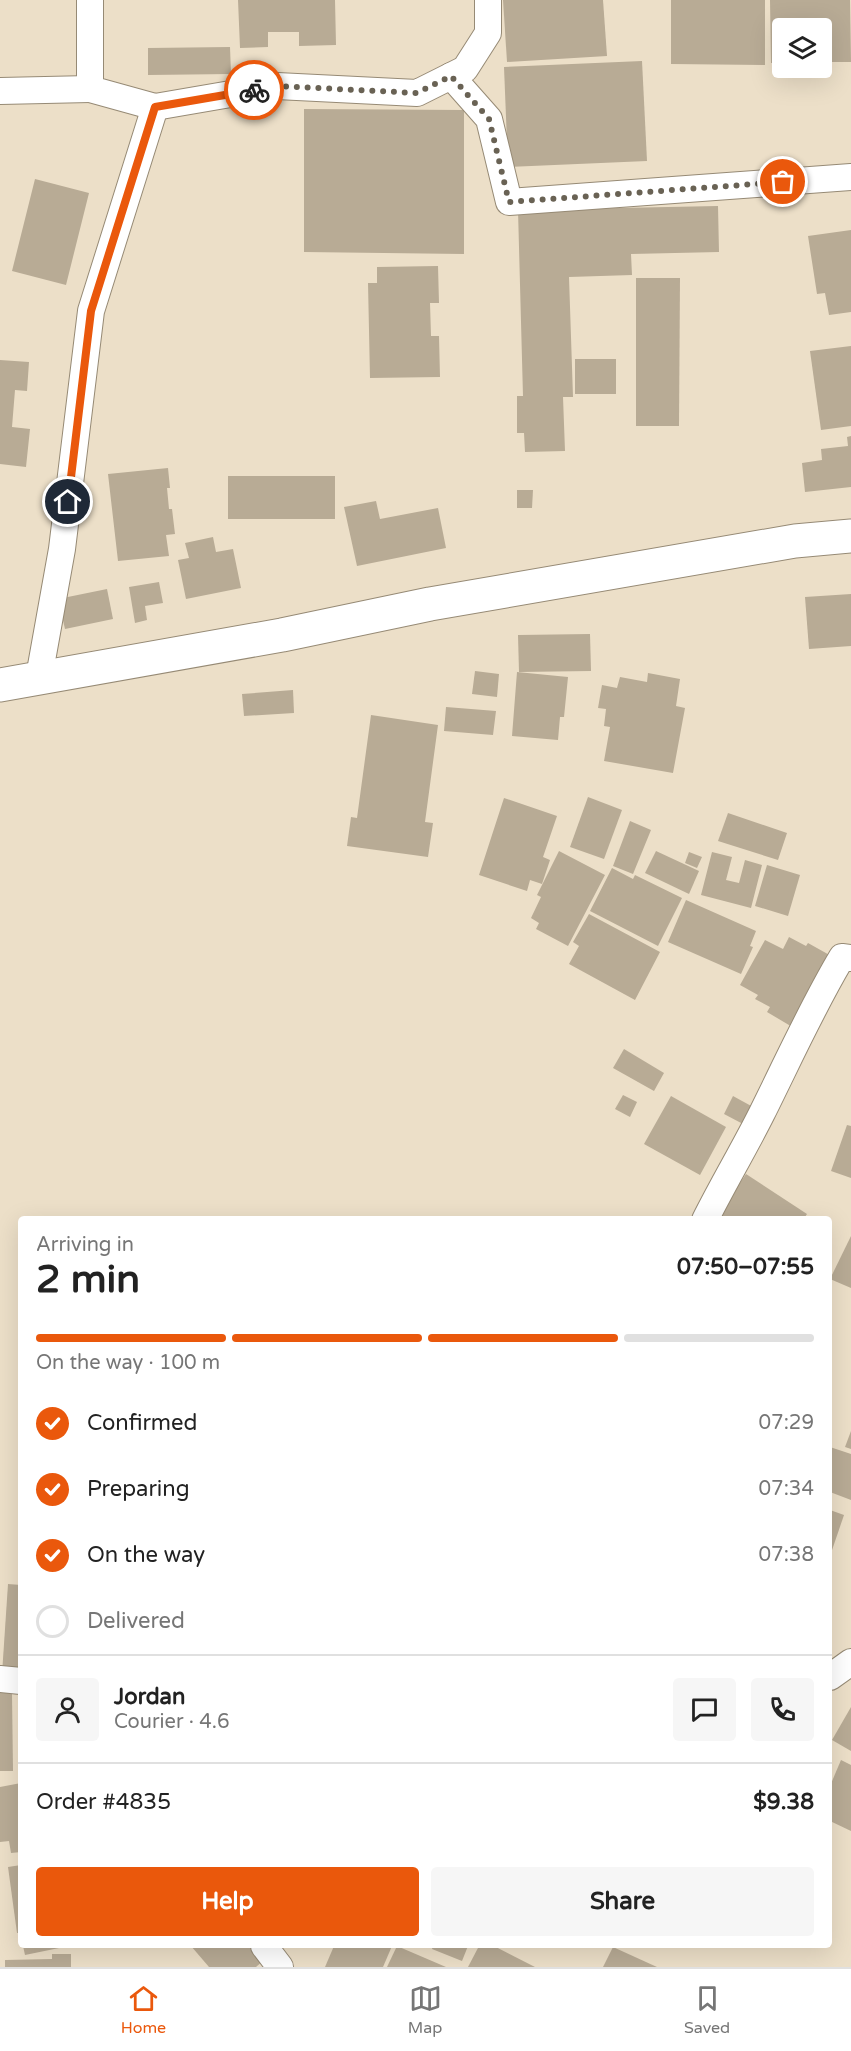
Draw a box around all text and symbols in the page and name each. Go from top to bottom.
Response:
map controls [772,18,832,78]
button: layers [772,18,832,78]
courier [224,60,284,120]
icon: bike [238,74,271,107]
pin [757,156,808,207]
icon: bag [766,165,799,198]
pin [42,476,93,527]
icon: home [51,485,84,518]
text: Arriving in [36,1233,134,1257]
text: 07:50–07:55 [677,1254,814,1280]
text: 2 min [36,1256,140,1303]
text: On the way · 100 m [36,1351,220,1375]
icon: check [36,1407,69,1440]
text: Confirmed [87,1410,197,1436]
text: 07:29 [759,1411,814,1435]
icon: check [36,1473,69,1506]
text: Preparing [87,1476,190,1502]
text: 07:34 [759,1477,814,1501]
icon: check [36,1539,69,1572]
text: On the way [87,1542,205,1568]
text: 07:38 [759,1543,814,1567]
text: Delivered [87,1608,185,1634]
button: person [36,1678,99,1741]
button: chat [673,1678,736,1741]
button: phone [751,1678,814,1741]
text: Jordan [114,1684,185,1710]
text: Courier · 4.6 [114,1710,229,1734]
text: Order #4835 [36,1789,171,1815]
text: $9.38 [753,1789,814,1815]
button: Help [36,1867,419,1936]
button: Share [431,1867,814,1936]
tab: Home [121,1982,166,2038]
tab: Map [408,1982,442,2038]
tab: Saved [684,1982,730,2038]

